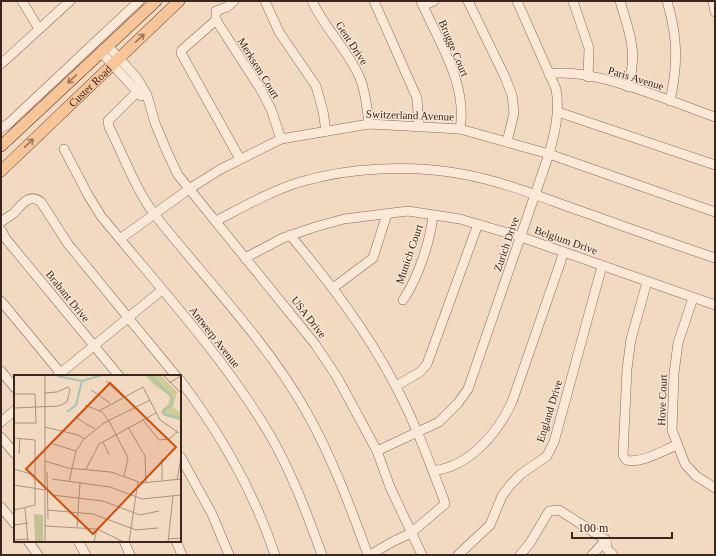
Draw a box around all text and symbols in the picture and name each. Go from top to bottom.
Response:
street label: Brugge Court [437,18,471,78]
street label: Gent Drive [334,19,370,67]
one-way arrow [135,33,145,42]
street label: Merksem Court [236,35,282,101]
street label: Custer Road [66,62,114,109]
street label: Paris Avenue [607,64,665,92]
one-way arrow [67,74,77,84]
street label: Switzerland Avenue [366,107,454,123]
one-way arrow [24,138,34,148]
street label: Zurich Drive [491,215,521,273]
street label: Munich Court [393,223,425,285]
street label: Belgium Drive [533,224,599,256]
street label: Brabant Drive [44,268,92,324]
street label: USA Drive [289,294,329,340]
street label: Antwerp Avenue [187,304,243,370]
street label: Hove Court [655,374,669,426]
inset map [14,375,181,542]
street label: England Drive [534,378,564,444]
scale bar [572,514,672,540]
text: 100 m [578,521,609,535]

